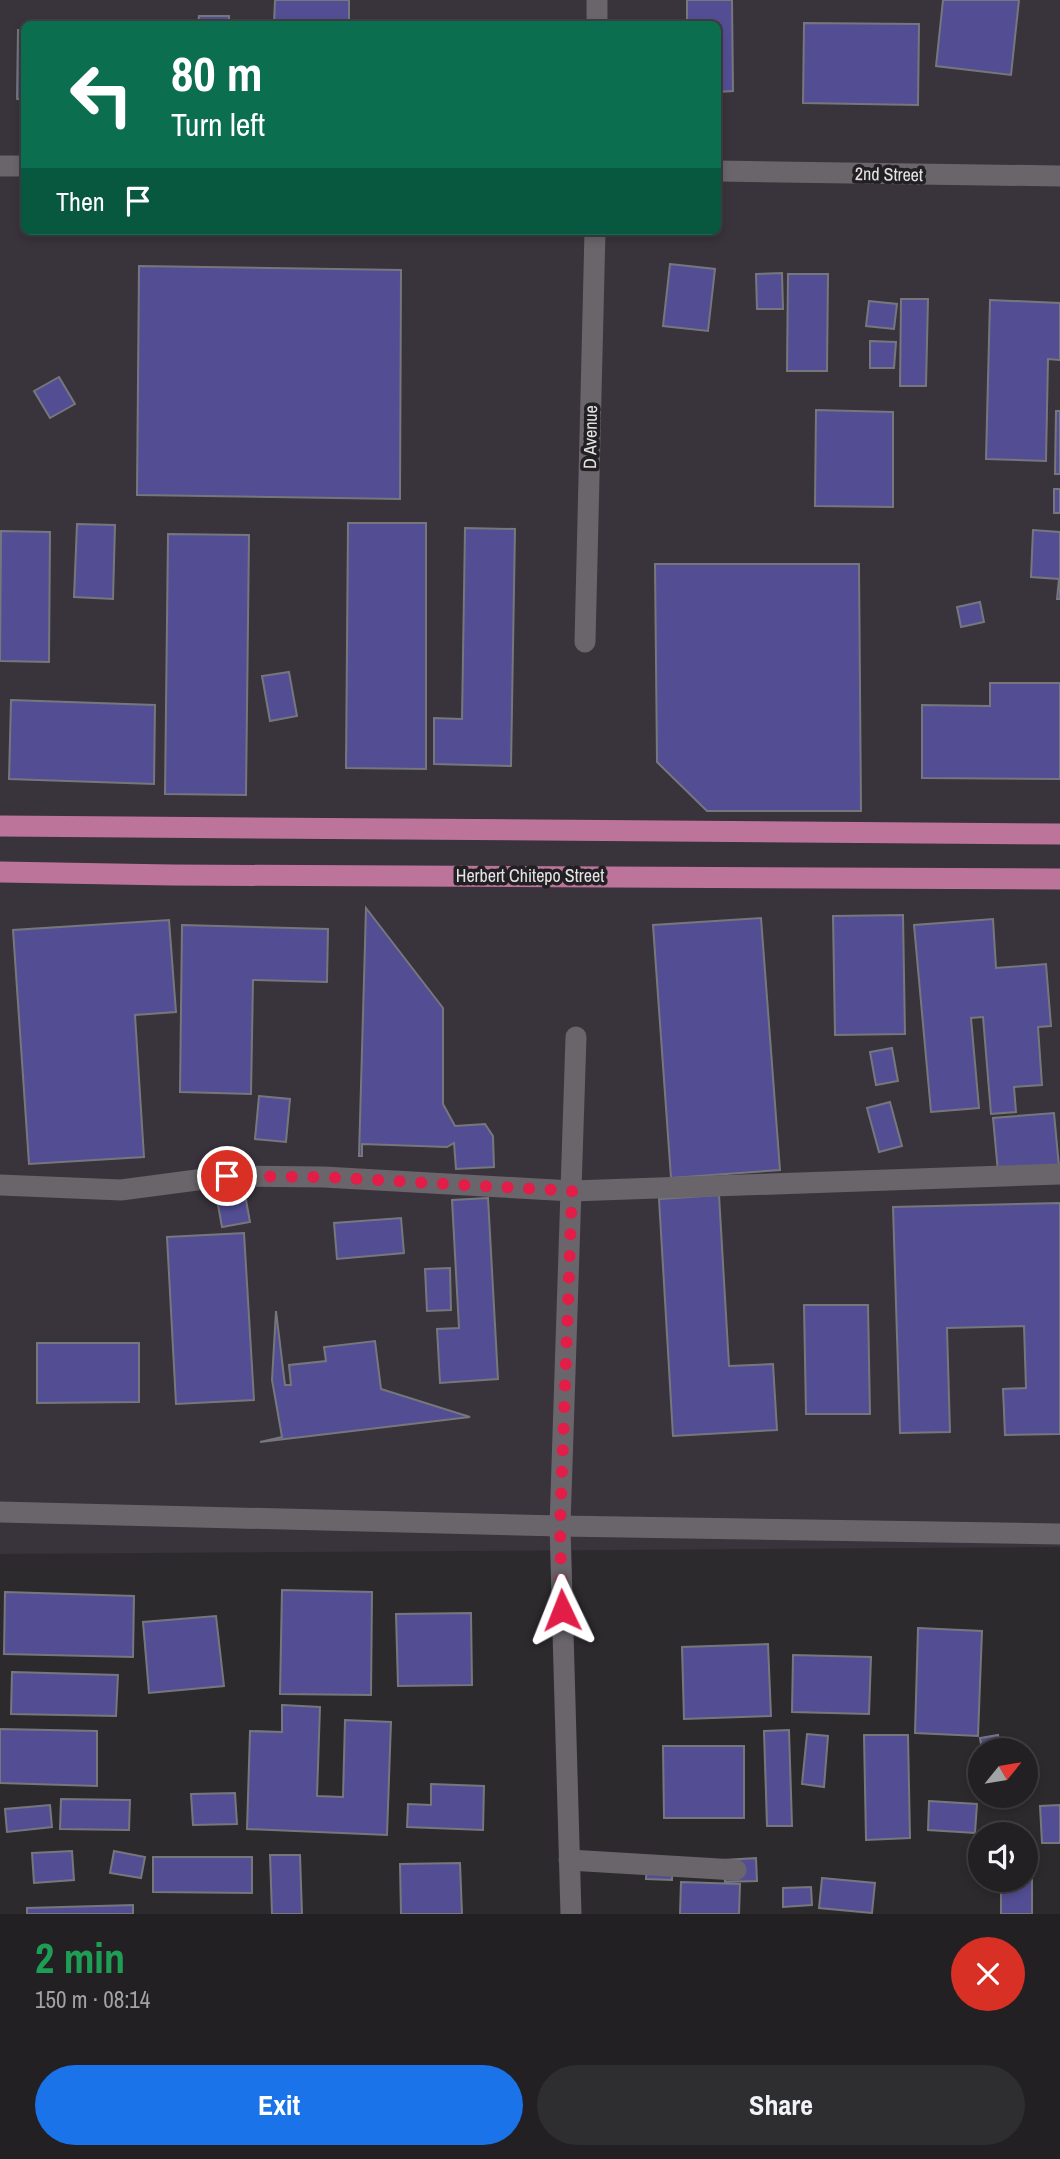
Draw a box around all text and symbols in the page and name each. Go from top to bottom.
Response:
text: 80 m [171,40,263,106]
icon: left [56,49,147,140]
text: Turn left [171,103,265,146]
street label: 2nd Street [855,161,923,187]
icon: arrive [119,182,157,220]
text: Then [56,184,105,219]
street label: D Avenue [577,405,603,469]
street label: Herbert Chitepo Street [456,863,604,888]
pin [197,1146,257,1206]
icon: arrive [208,1157,246,1195]
position arrow [525,1573,599,1647]
north arrow [968,1738,1038,1808]
map controls [968,1738,1038,1892]
button: sound [968,1822,1038,1892]
text: 2 min [35,1930,125,1986]
button: close [951,1937,1025,2011]
text: 150 m · 08:14 [35,1984,150,2015]
button: Exit [35,2065,523,2145]
button: Share [537,2065,1025,2145]

